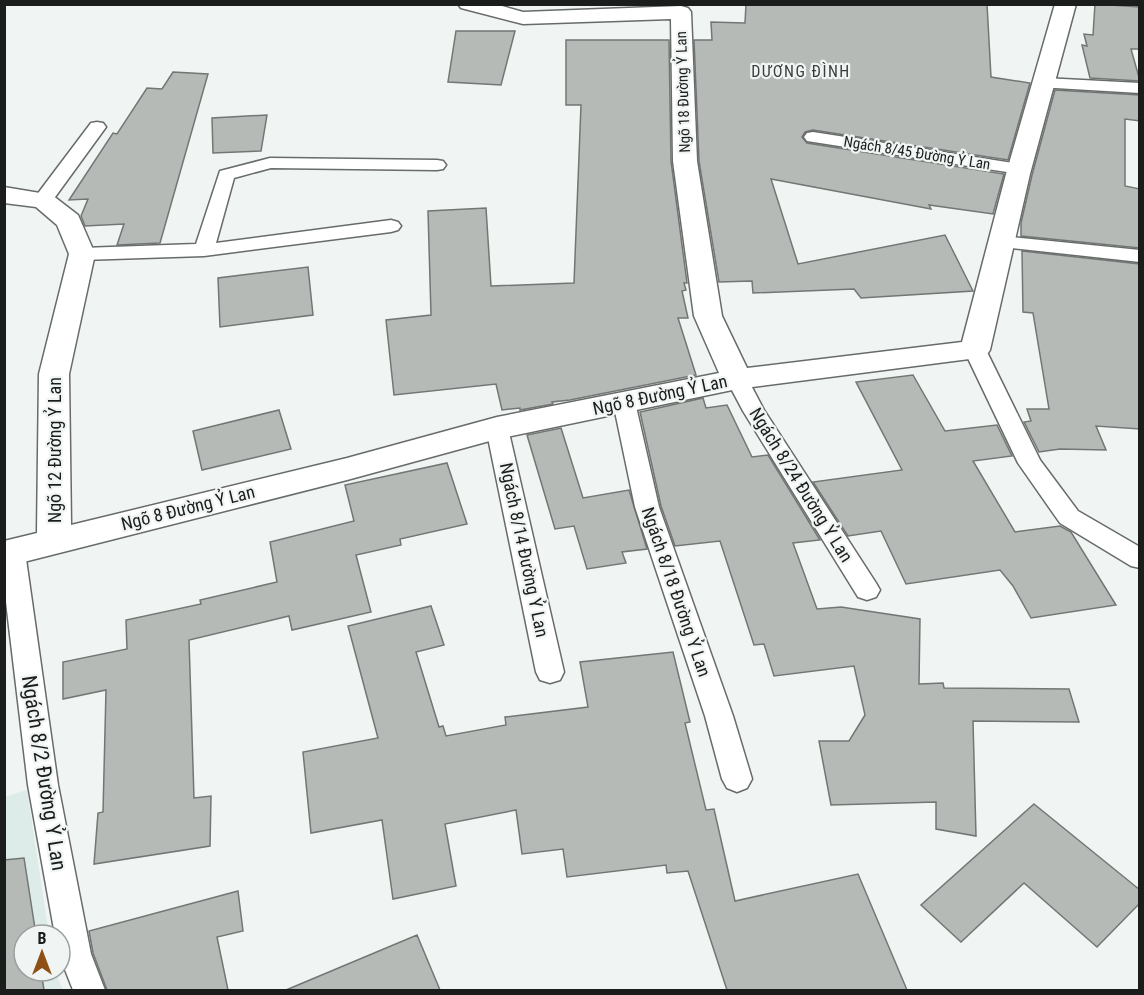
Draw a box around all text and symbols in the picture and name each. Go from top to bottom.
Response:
street label: Ngõ 18 Đường Ỷ Lan [672,31,694,153]
district label: DƯƠNG ĐÌNH [751,62,851,81]
street label: Ngách 8/45 Đường Ỷ Lan [842,133,992,173]
street label: Ngõ 8 Đường Ỷ Lan [591,369,729,419]
street label: Ngõ 12 Đường Ỷ Lan [43,377,65,523]
street label: Ngách 8/24 Đường Ỷ Lan [745,403,858,566]
street label: Ngách 8/14 Đường Ỷ Lan [496,460,554,639]
street label: Ngõ 8 Đường Ỷ Lan [119,480,257,534]
street label: Ngách 8/18 Đường Ỷ Lan [638,504,716,679]
street label: Ngách 8/2 Đường Ỷ Lan [17,674,72,872]
north arrow [12,923,72,983]
text: B [38,929,47,948]

